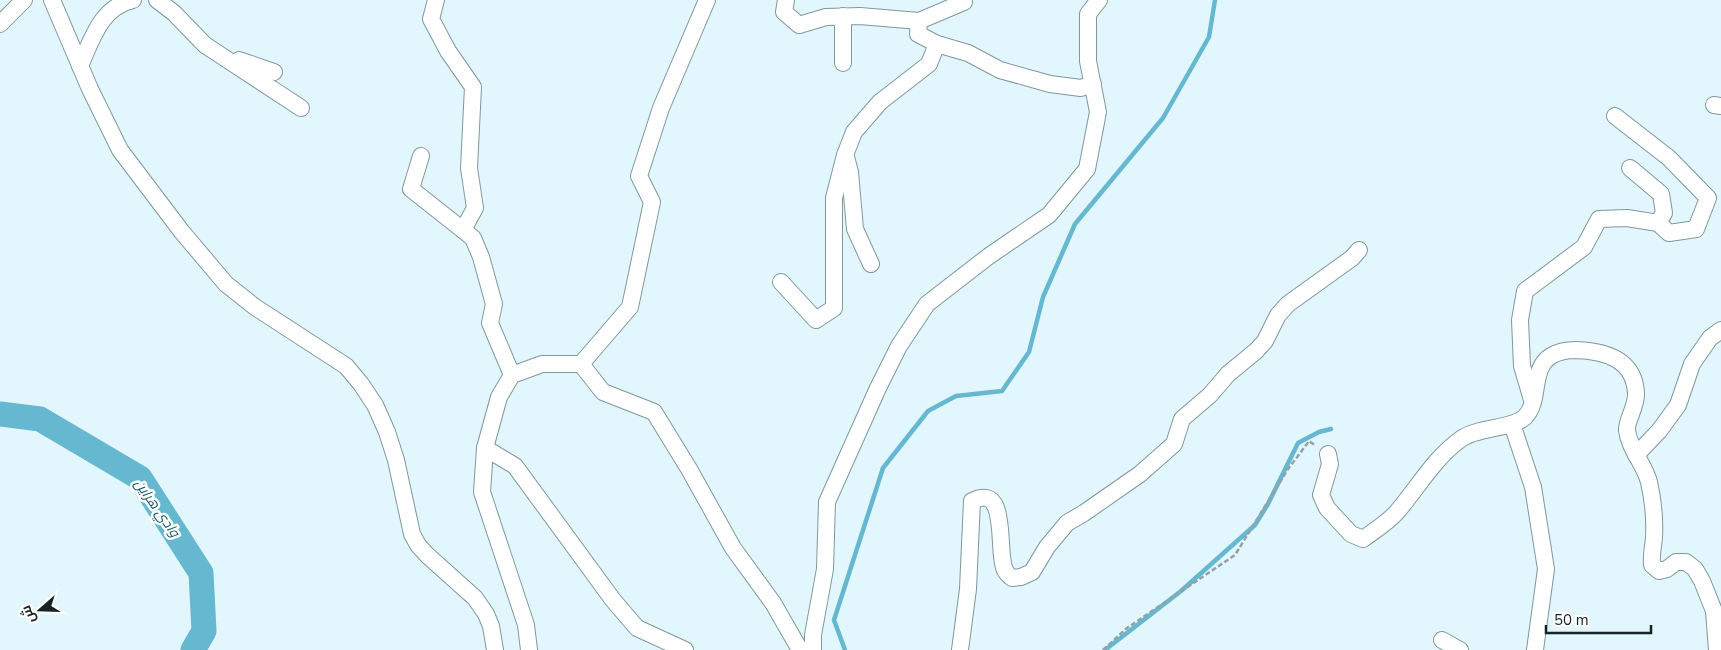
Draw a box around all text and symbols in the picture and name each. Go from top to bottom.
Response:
water label: وادي هراين [128,475,185,543]
north arrow [15,585,65,635]
scale bar [1546,602,1651,634]
text: ش [16,603,40,626]
text: 50 m [1554,610,1589,630]

